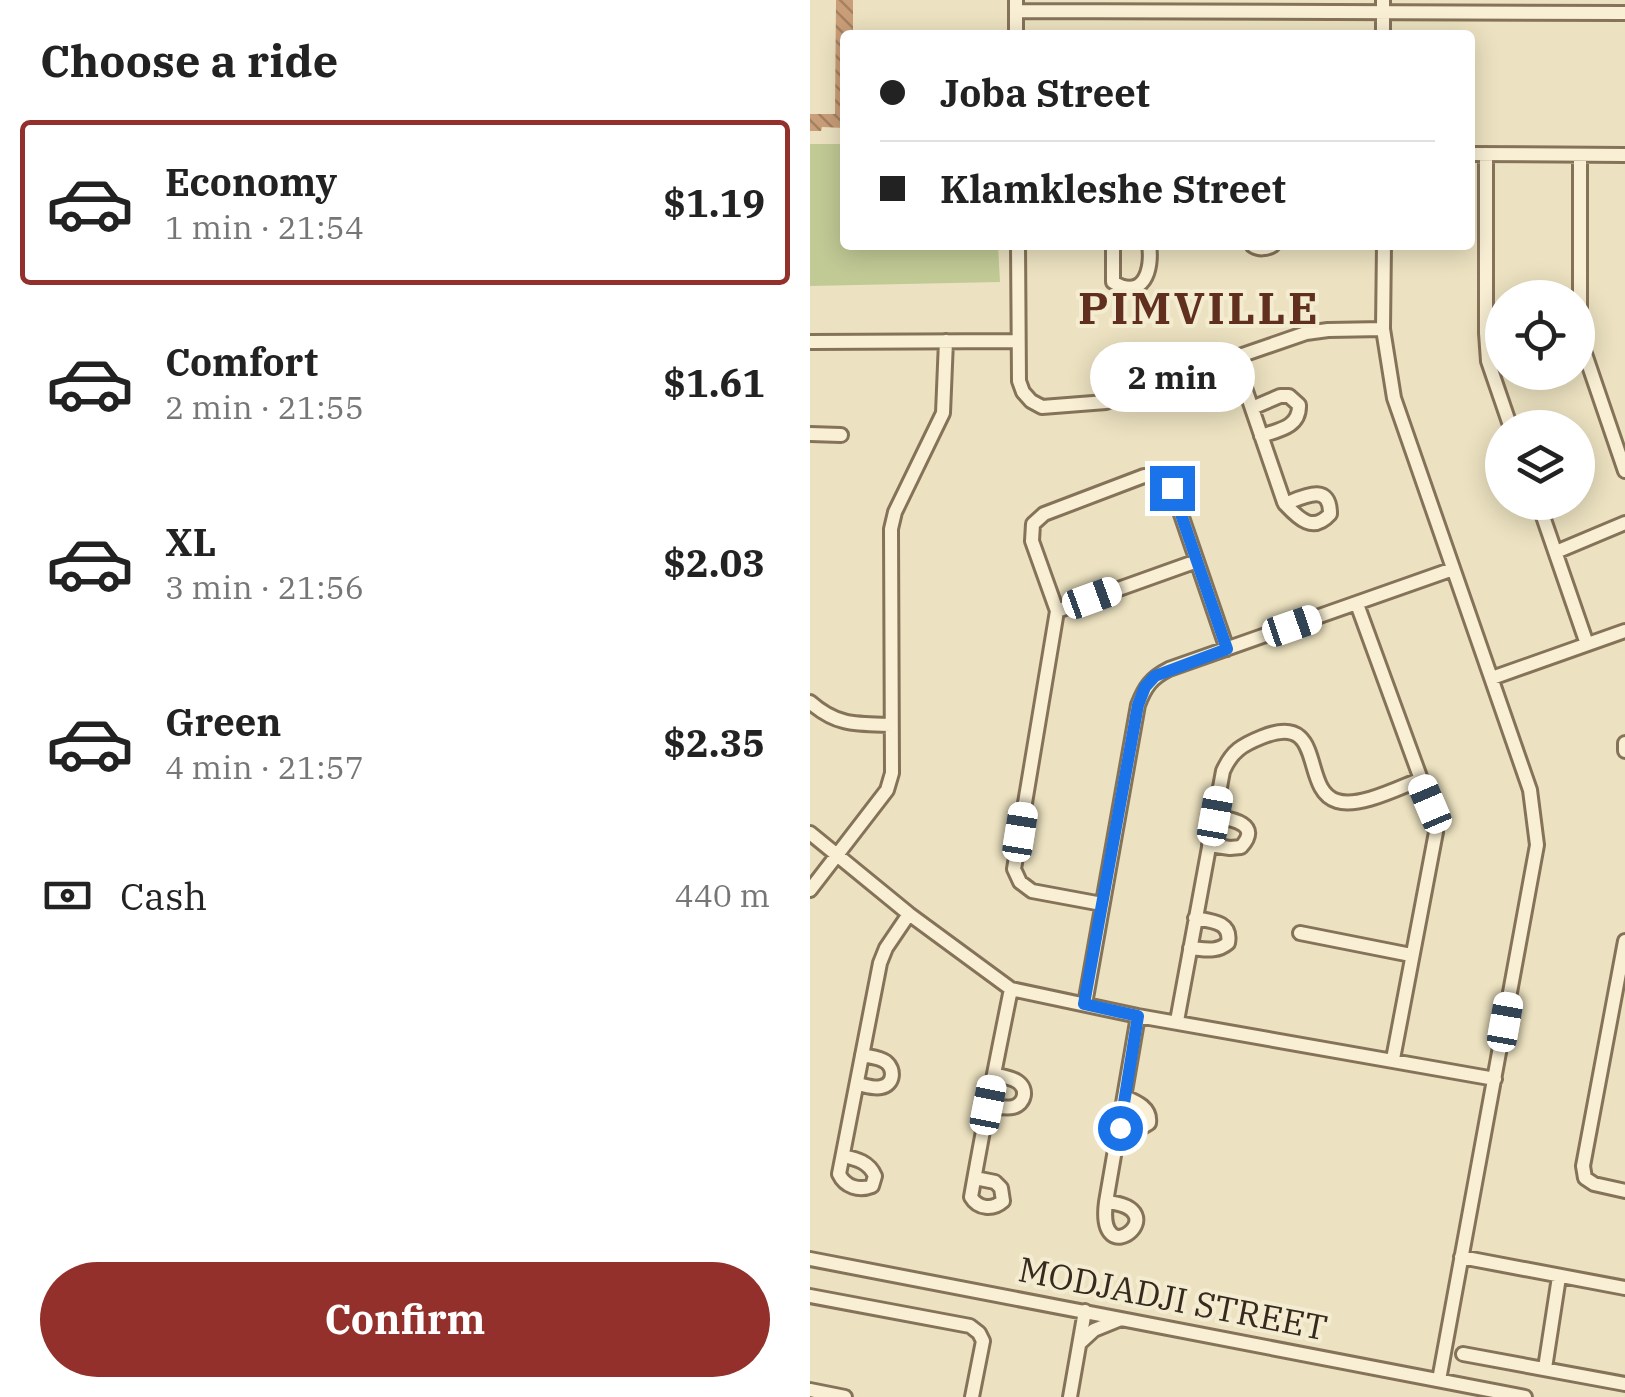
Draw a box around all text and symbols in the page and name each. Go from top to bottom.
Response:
text: Choose a ride [40,31,338,89]
text: Joba Street [940,68,1150,117]
text: Economy [165,157,337,206]
icon: car [45,158,135,248]
text: Klamkleshe Street [940,164,1286,213]
text: $1.19 [663,178,765,227]
text: 1 min · 21:54 [165,206,364,248]
district label: PIMVILLE [1078,278,1320,336]
map controls [1485,280,1595,520]
button: locate [1485,280,1595,390]
text: Comfort [165,337,318,386]
icon: car [45,338,135,428]
callout: 2 min [1090,343,1254,413]
text: 2 min [1128,356,1217,398]
text: $1.61 [663,358,765,407]
text: 2 min · 21:55 [165,386,364,428]
button: layers [1485,410,1595,520]
route end [1150,466,1195,511]
text: XL [165,517,216,566]
icon: car [45,518,135,608]
text: $2.03 [663,538,765,587]
text: 3 min · 21:56 [165,566,364,608]
car [1059,574,1125,622]
car [1259,602,1325,650]
text: Green [165,697,281,746]
icon: car [45,698,135,788]
text: $2.35 [663,718,765,767]
text: 4 min · 21:57 [165,746,364,788]
car [1404,771,1456,837]
car [1195,784,1235,848]
car [1000,800,1040,864]
icon: cash [40,868,95,923]
text: Cash [120,871,207,920]
text: 440 m [674,874,770,916]
car [1485,990,1525,1054]
car [968,1073,1008,1137]
route start [1098,1106,1143,1151]
street label: MODJADJI STREET [1015,1246,1331,1350]
button: Confirm [40,1262,770,1377]

